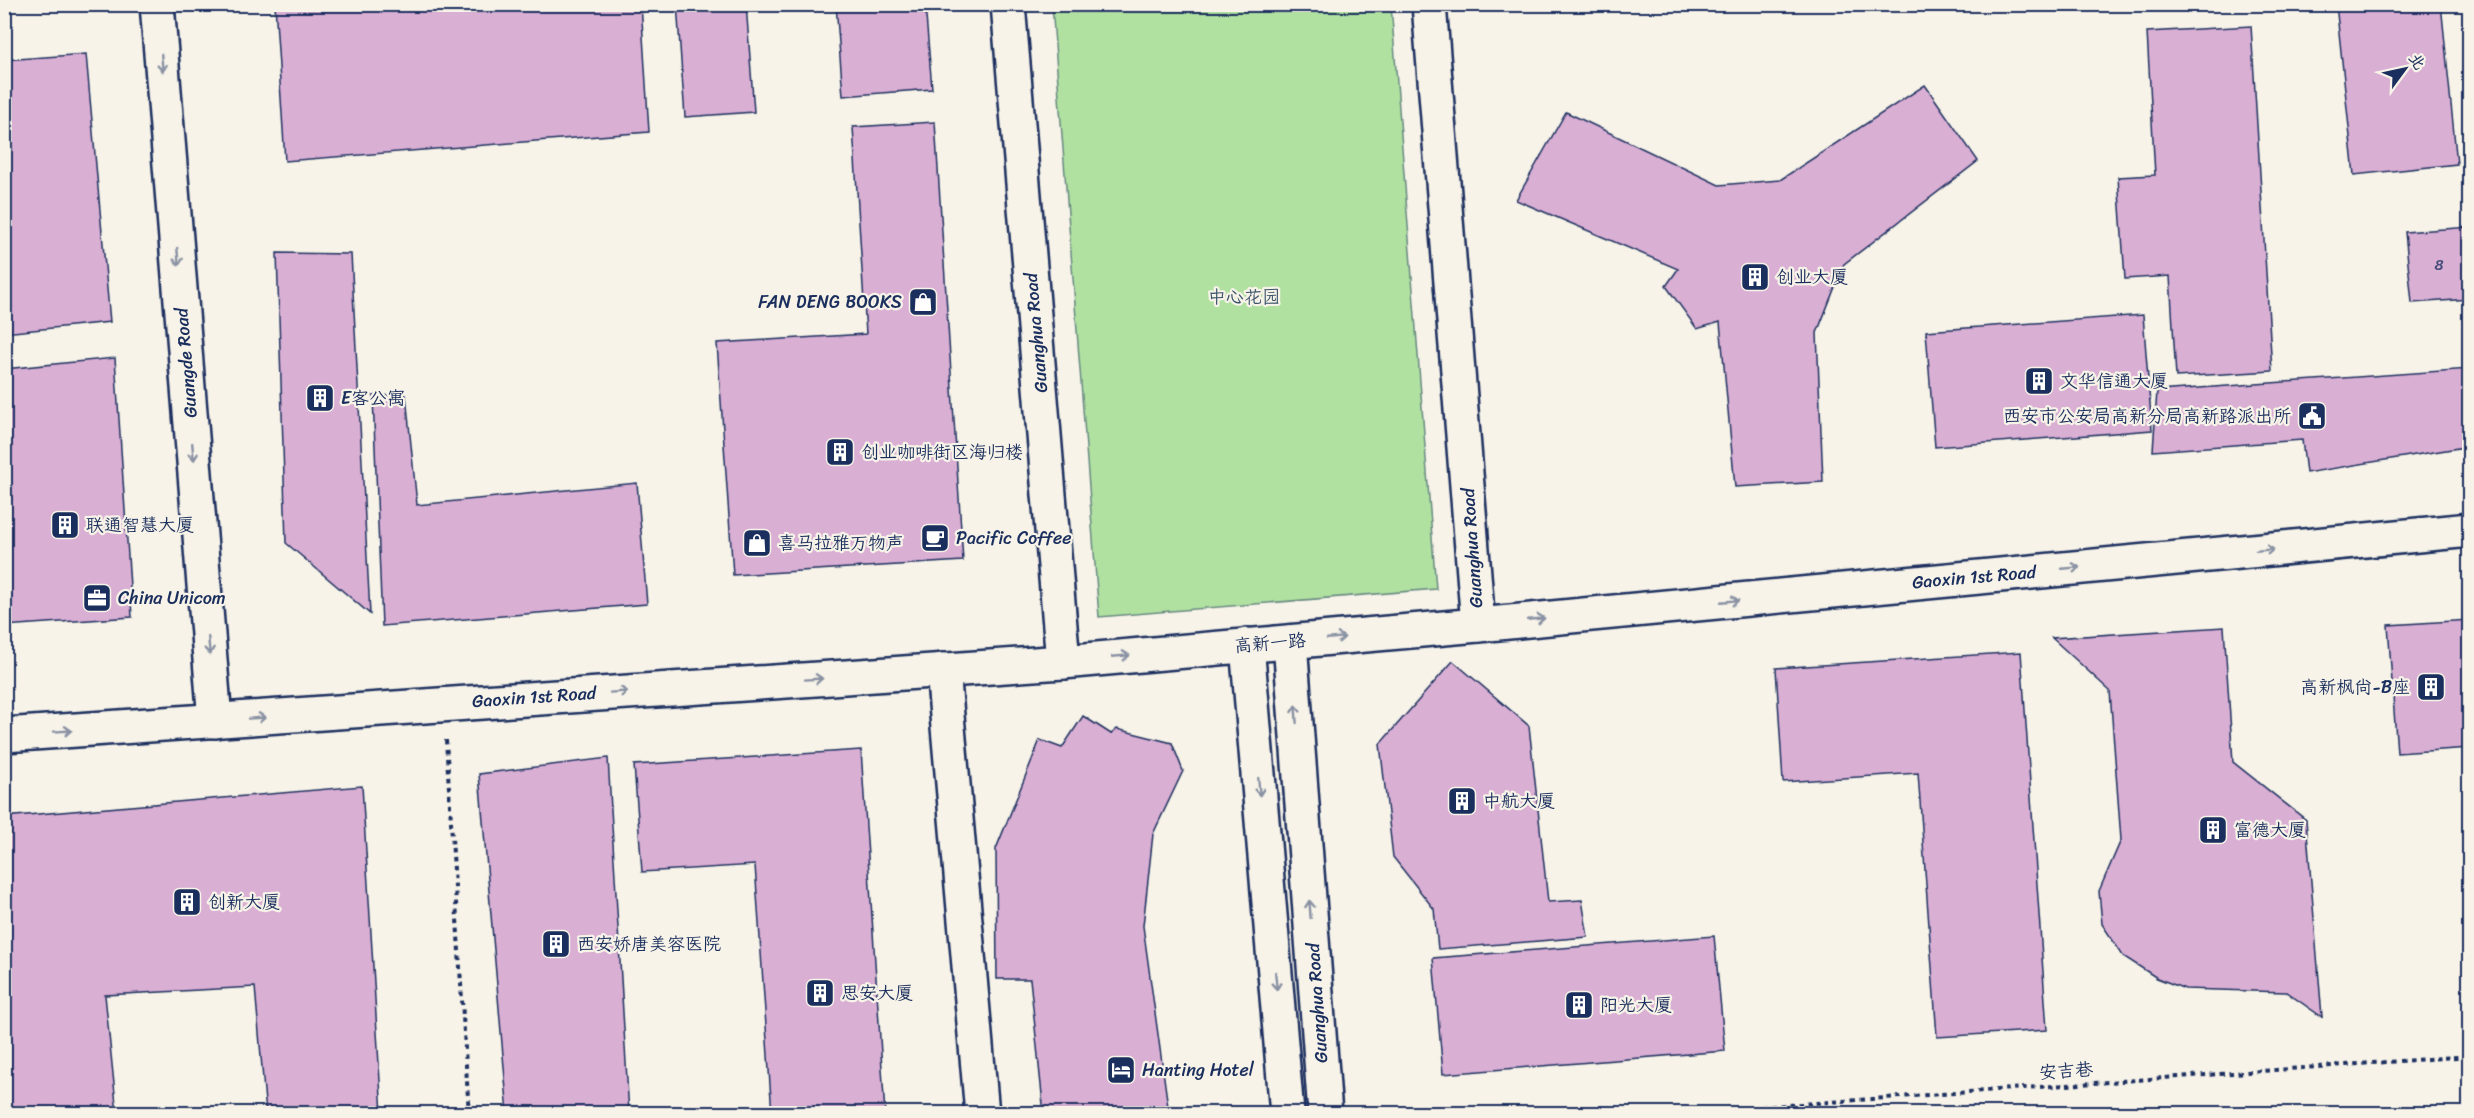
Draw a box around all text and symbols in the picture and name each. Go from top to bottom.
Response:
north arrow [2375,39,2435,99]
text: 北 [2401,46,2434,76]
one-way arrow [157,52,168,72]
one-way arrow [173,247,184,267]
house number: 8 [2434,252,2444,278]
building icon: 创业大厦 [1739,261,1771,293]
place label: 创业大厦 [1776,261,1848,293]
street label: Guanghua Road [1015,270,1057,394]
park label: 中心花园 [1208,281,1280,313]
place label: FAN DENG BOOKS [758,286,902,318]
shop icon: FAN DENG BOOKS [907,286,939,318]
street label: Guangde Road [165,305,207,419]
building icon: 文华信通大厦 [2023,365,2055,397]
place label: 文华信通大厦 [2060,365,2168,397]
building icon: E客公寓 [304,382,336,414]
place label: E客公寓 [341,382,405,414]
place label: 西安市公安局高新分局高新路派出所 [2003,400,2291,432]
public building icon: 西安市公安局高新分局高新路派出所 [2296,400,2328,432]
building icon: 创业咖啡街区海归楼 [824,436,856,468]
place label: 创业咖啡街区海归楼 [861,436,1023,468]
one-way arrow [188,441,199,461]
street label: Guanghua Road [1452,485,1492,609]
building icon: 联通智慧大厦 [49,509,81,541]
place label: 联通智慧大厦 [86,509,194,541]
cafe icon: Pacific Coffee [919,522,951,554]
place label: Pacific Coffee [956,522,1072,554]
shop icon: 喜马拉雅万物声 [741,527,773,559]
place label: 喜马拉雅万物声 [778,527,904,559]
one-way arrow [2254,544,2274,555]
street label: Gaoxin 1st Road [1911,556,2039,598]
one-way arrow [2060,562,2080,573]
office icon: China Unicom [81,582,113,614]
place label: China Unicom [118,582,226,614]
one-way arrow [1720,595,1740,606]
one-way arrow [1526,613,1545,624]
street label: 高新一路 [1233,624,1307,662]
one-way arrow [1326,632,1346,643]
one-way arrow [204,635,215,655]
one-way arrow [1111,650,1131,661]
place label: 高新枫尚-B座 [2300,671,2410,703]
building icon: 高新枫尚-B座 [2415,671,2447,703]
one-way arrow [804,673,824,684]
street label: Gaoxin 1st Road [471,677,599,717]
one-way arrow [609,686,629,697]
one-way arrow [1290,705,1301,725]
one-way arrow [247,712,267,723]
one-way arrow [52,725,72,736]
one-way arrow [1254,776,1265,796]
building icon: 中航大厦 [1446,785,1478,817]
place label: 中航大厦 [1483,785,1555,817]
building icon: 富德大厦 [2197,814,2229,846]
place label: 富德大厦 [2234,814,2306,846]
building icon: 创新大厦 [171,886,203,918]
place label: 创新大厦 [208,886,280,918]
one-way arrow [1304,899,1315,919]
building icon: 西安娇唐美容医院 [540,928,572,960]
place label: 西安娇唐美容医院 [577,928,721,960]
street label: Guanghua Road [1297,940,1337,1064]
one-way arrow [1271,971,1282,991]
building icon: 思安大厦 [804,977,836,1009]
place label: 思安大厦 [841,977,913,1009]
building icon: 阳光大厦 [1563,989,1595,1021]
place label: 阳光大厦 [1600,989,1672,1021]
street label: 安吉巷 [2038,1053,2094,1089]
hotel icon: Hanting Hotel [1105,1054,1137,1086]
place label: Hanting Hotel [1142,1054,1255,1086]

